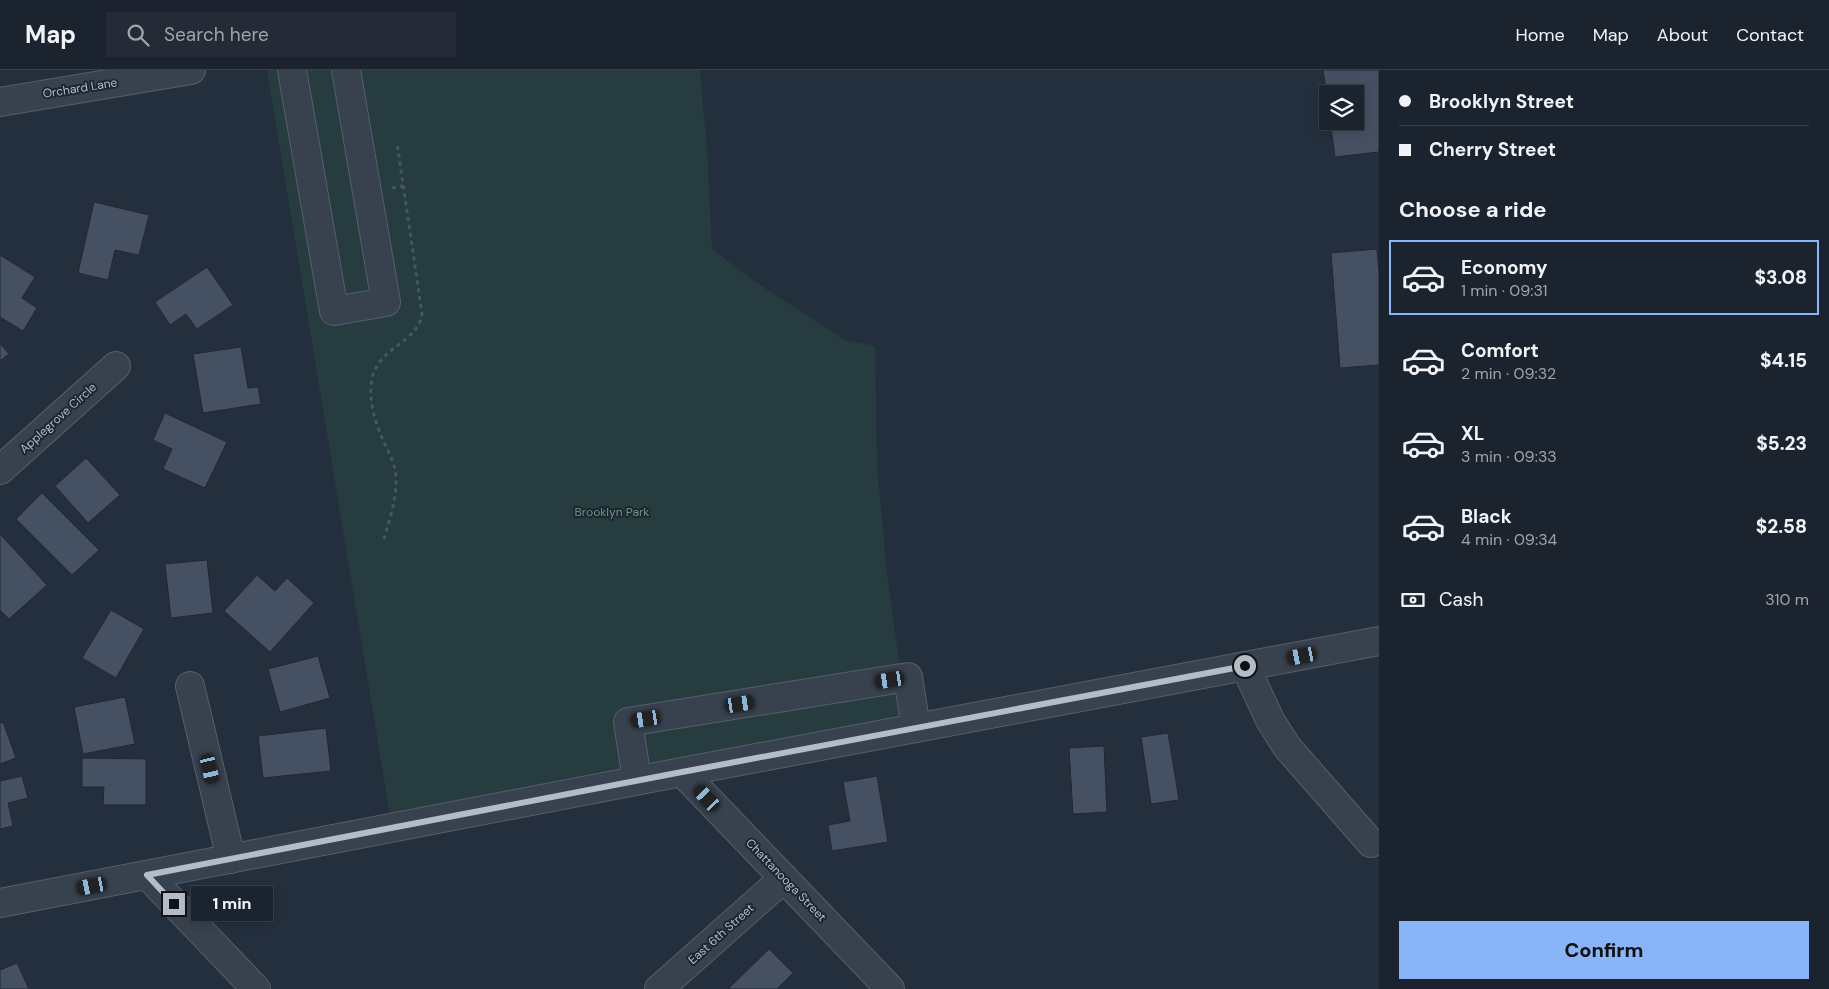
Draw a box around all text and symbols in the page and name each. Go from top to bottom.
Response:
search box [106,12,456,57]
text: Map [25,19,76,50]
icon: search [124,21,152,49]
text: Search here [164,22,269,47]
text: Home [1515,23,1565,47]
text: Map [1593,23,1629,47]
text: About [1657,23,1708,47]
text: Contact [1736,23,1804,47]
street label: Orchard Lane [42,74,119,102]
map controls [1319,85,1364,130]
button: layers [1319,85,1364,130]
text: Brooklyn Street [1429,89,1574,114]
text: Cherry Street [1429,137,1556,162]
text: Choose a ride [1399,195,1547,224]
icon: car [1401,255,1446,300]
text: Economy [1461,255,1548,280]
text: $3.08 [1754,265,1807,290]
text: 1 min · 09:31 [1461,280,1548,301]
icon: car [1401,338,1446,383]
text: Comfort [1461,338,1539,363]
text: $4.15 [1760,348,1807,373]
text: 2 min · 09:32 [1461,363,1556,384]
street label: Applegrove Circle [16,379,100,457]
icon: car [1401,421,1446,466]
text: XL [1461,421,1484,446]
text: $5.23 [1756,431,1807,456]
text: 3 min · 09:33 [1461,446,1557,467]
park label: Brooklyn Park [575,504,649,520]
icon: car [1401,504,1446,549]
text: Black [1461,504,1512,529]
text: $2.58 [1756,514,1807,539]
text: 4 min · 09:34 [1461,529,1557,550]
icon: cash [1399,586,1427,614]
text: Cash [1439,587,1483,612]
text: 310 m [1765,589,1809,610]
car [1285,646,1318,666]
route start [1234,655,1256,677]
car [874,670,905,690]
car [724,694,755,714]
car [630,709,661,729]
car [199,753,220,785]
car [691,782,722,814]
street label: Chattanooga Street [742,835,830,925]
car [75,876,108,896]
callout: 1 min [192,886,274,922]
route end [163,893,185,915]
text: 1 min [212,893,252,914]
street label: East 6th Street [685,900,758,968]
button: Confirm [1399,921,1809,979]

